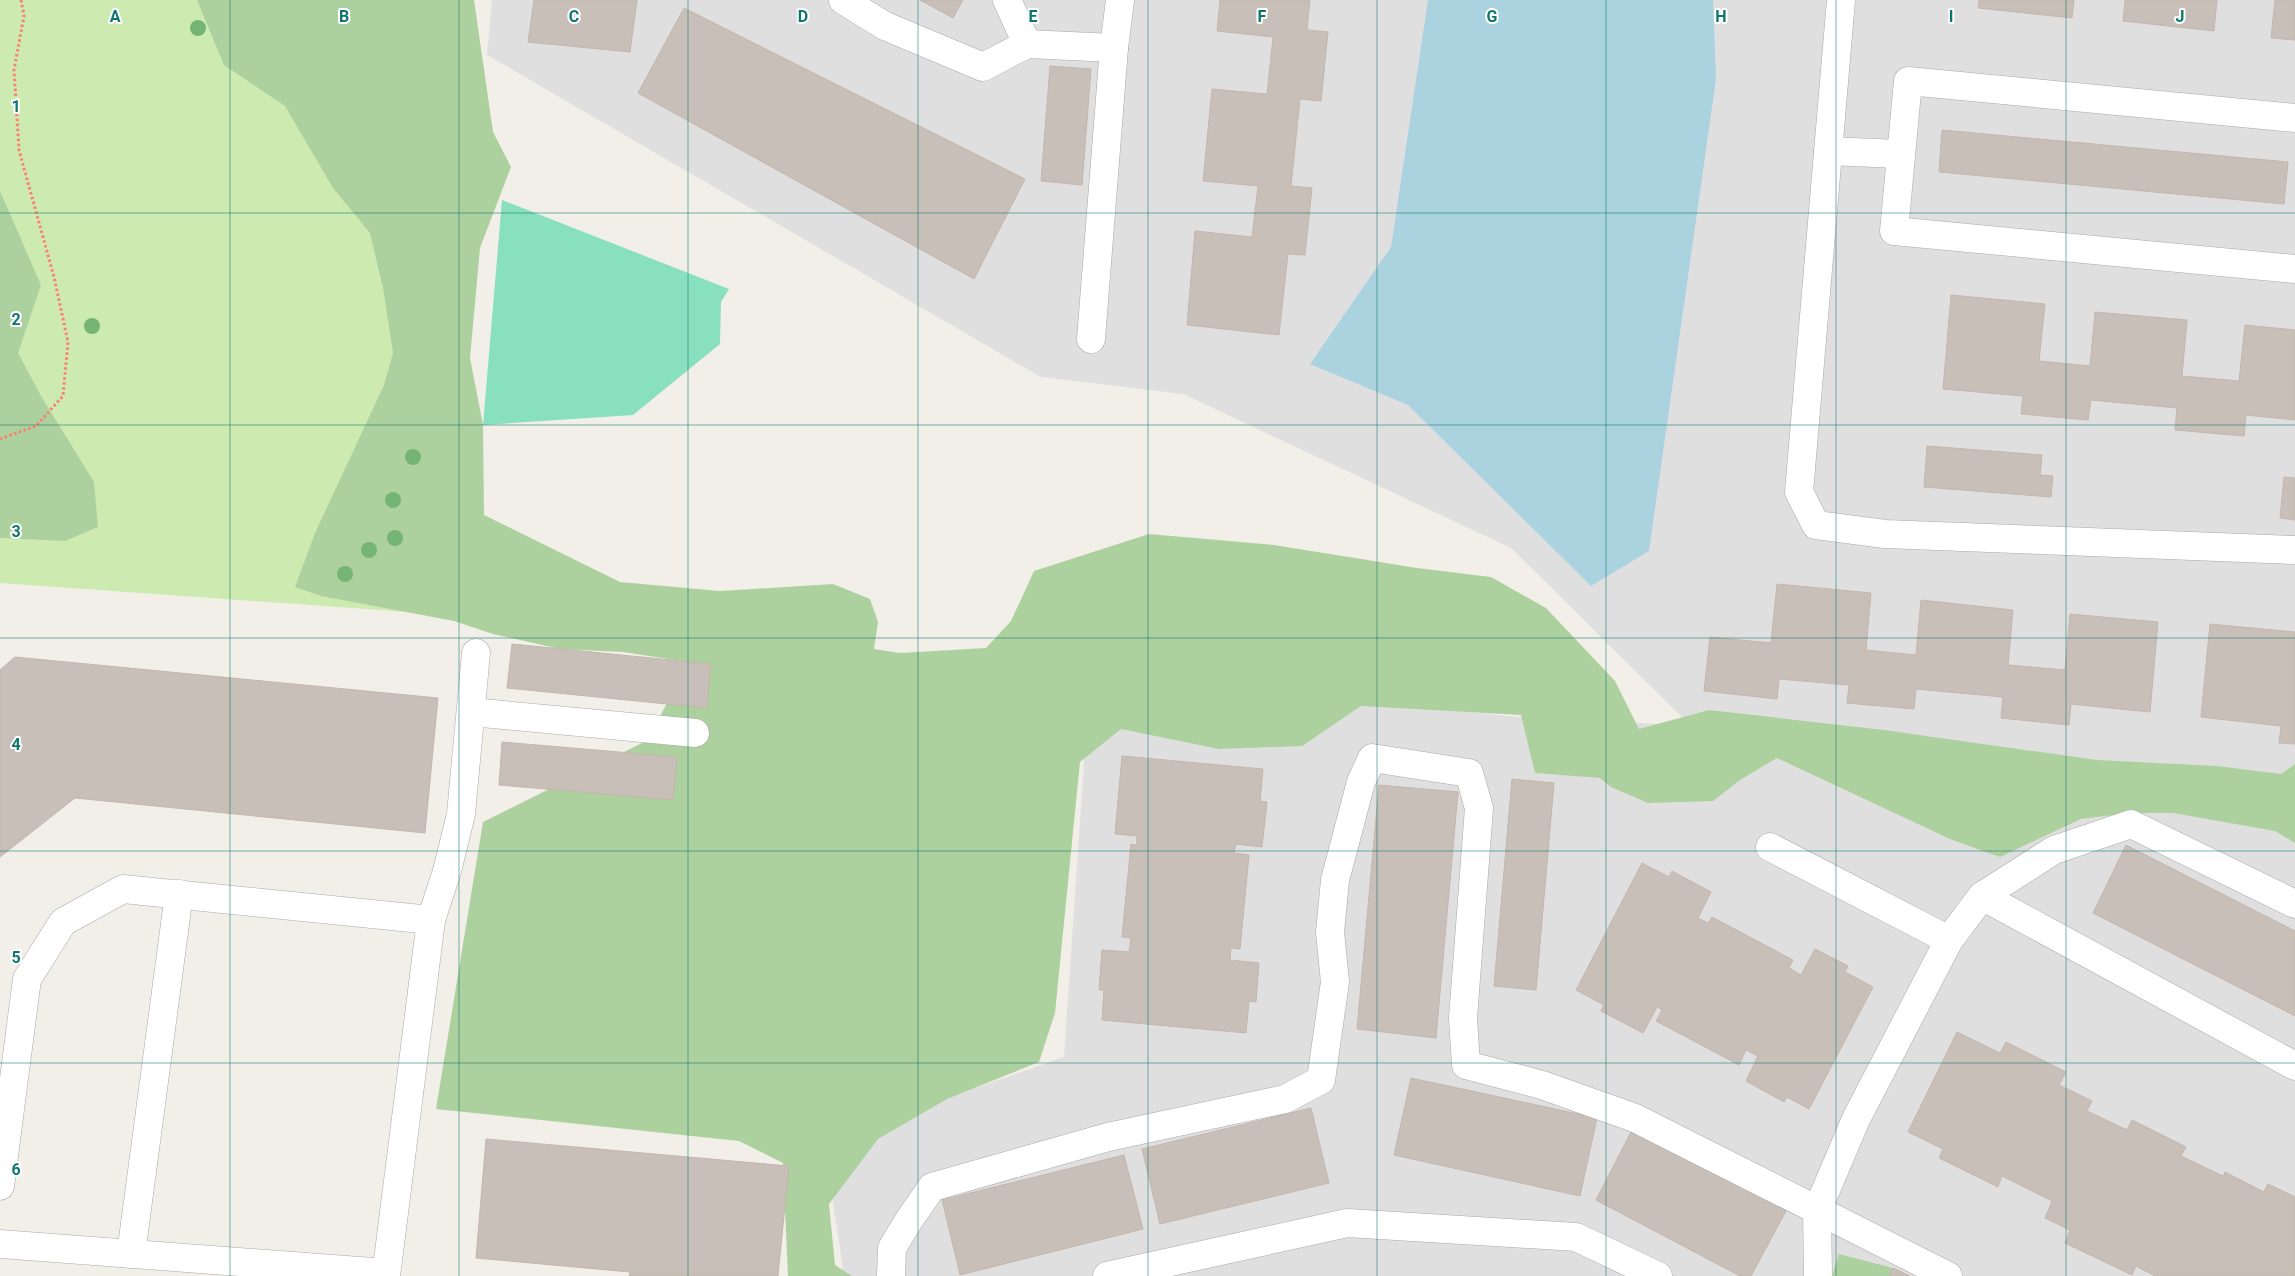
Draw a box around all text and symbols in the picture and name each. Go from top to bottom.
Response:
text: A [110,7,121,26]
text: B [339,7,349,26]
text: C [569,7,579,26]
text: D [798,7,808,26]
text: E [1029,7,1038,26]
text: F [1258,7,1267,26]
text: G [1487,7,1498,26]
text: H [1715,7,1727,26]
text: I [1949,7,1953,26]
text: J [2176,7,2184,26]
text: 1 [11,97,21,116]
text: 2 [11,310,21,329]
text: 3 [11,522,21,541]
text: 4 [11,735,21,754]
text: 5 [11,948,21,967]
text: 6 [11,1160,21,1179]

